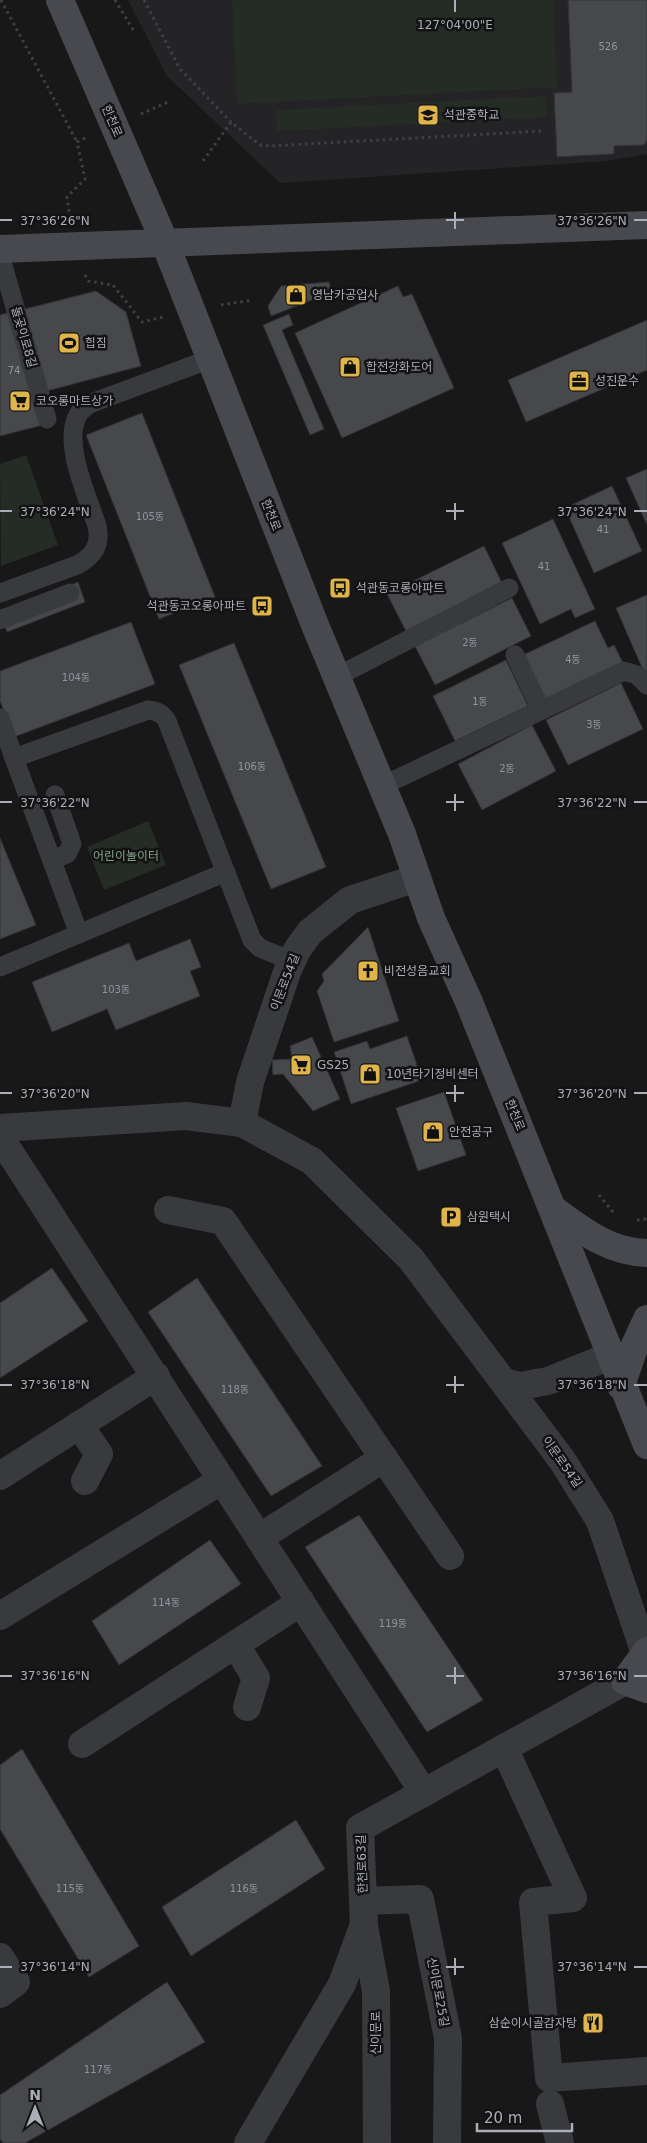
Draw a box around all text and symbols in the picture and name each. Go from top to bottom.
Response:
text: 127°04'00"E [417,18,493,32]
house number: 526 [598,41,618,52]
street label: 한천로 [99,103,125,139]
school or university icon: 석관중학교 [416,103,440,127]
place label: 석관중학교 [444,108,499,122]
text: 37°36'26"N [20,214,90,228]
text: 37°36'26"N [557,214,627,228]
shop icon: 영남카공업사 [284,283,308,307]
place label: 영남카공업사 [312,288,378,302]
street label: 돌곶이로8길 [9,305,39,369]
sports icon: 힙짐 [57,331,81,355]
place label: 힙짐 [85,336,107,350]
shop icon: 합전강화도어 [338,355,362,379]
place label: 합전강화도어 [366,360,432,374]
house number: 74 [8,365,20,376]
office icon: 성진운수 [567,369,591,393]
place label: 성진운수 [595,374,639,388]
supermarket icon: 코오롱마트상가 [8,389,32,413]
place label: 코오롱마트상가 [36,394,113,408]
street label: 한천로 [259,497,283,533]
text: 37°36'24"N [20,505,90,519]
text: 37°36'24"N [557,505,627,519]
house number: 105동 [136,511,164,522]
house number: 41 [597,524,609,535]
house number: 41 [538,561,550,572]
bus stop icon: 석관동코롱아파트 [328,576,352,600]
place label: 석관동코롱아파트 [356,581,444,595]
bus stop icon: 석관동코오롱아파트 [250,594,274,618]
place label: 석관동코오롱아파트 [147,599,246,613]
house number: 2동 [462,637,478,648]
house number: 4동 [565,654,581,665]
house number: 104동 [62,672,90,683]
house number: 1동 [472,696,488,707]
house number: 3동 [586,719,602,730]
house number: 106동 [238,761,266,772]
house number: 2동 [499,763,515,774]
text: 37°36'22"N [20,796,90,810]
text: 37°36'22"N [557,796,627,810]
park label: 어린이놀이터 [93,849,159,863]
street label: 이문로54길 [268,952,302,1012]
church icon: 비전성음교회 [356,959,380,983]
place label: 비전성음교회 [384,964,450,978]
house number: 103동 [102,984,130,995]
supermarket icon: GS25 [289,1053,313,1077]
place label: GS25 [317,1058,349,1072]
shop icon: 10년타기정비센터 [358,1062,382,1086]
place label: 10년타기정비센터 [386,1067,479,1081]
text: 37°36'20"N [20,1087,90,1101]
text: 37°36'20"N [557,1087,627,1101]
street label: 한천로 [502,1097,528,1133]
shop icon: 안전공구 [421,1120,445,1144]
place label: 안전공구 [449,1125,493,1139]
parking icon: 삼원택시 [439,1205,463,1229]
place label: 삼원택시 [467,1210,511,1224]
text: 37°36'18"N [20,1378,90,1392]
text: 37°36'18"N [557,1378,627,1392]
house number: 118동 [221,1384,249,1395]
street label: 이문로54길 [539,1434,585,1490]
house number: 114동 [152,1597,180,1608]
house number: 119동 [379,1618,407,1629]
text: 37°36'16"N [20,1669,90,1683]
text: 37°36'16"N [557,1669,627,1683]
street label: 한천로63길 [354,1834,370,1894]
house number: 115동 [56,1883,84,1894]
house number: 116동 [230,1883,258,1894]
street label: 신이문로25길 [424,1956,452,2028]
text: 37°36'14"N [20,1960,90,1974]
text: 37°36'14"N [557,1960,627,1974]
street label: 신이문로 [369,2011,383,2055]
restaurant icon: 삼순이시골감자탕 [581,2011,605,2035]
place label: 삼순이시골감자탕 [489,2016,577,2030]
house number: 117동 [84,2064,112,2075]
north arrow [10,2083,60,2133]
text: N [29,2087,41,2103]
scale bar [477,2100,572,2132]
text: 20 m [484,2109,522,2127]

